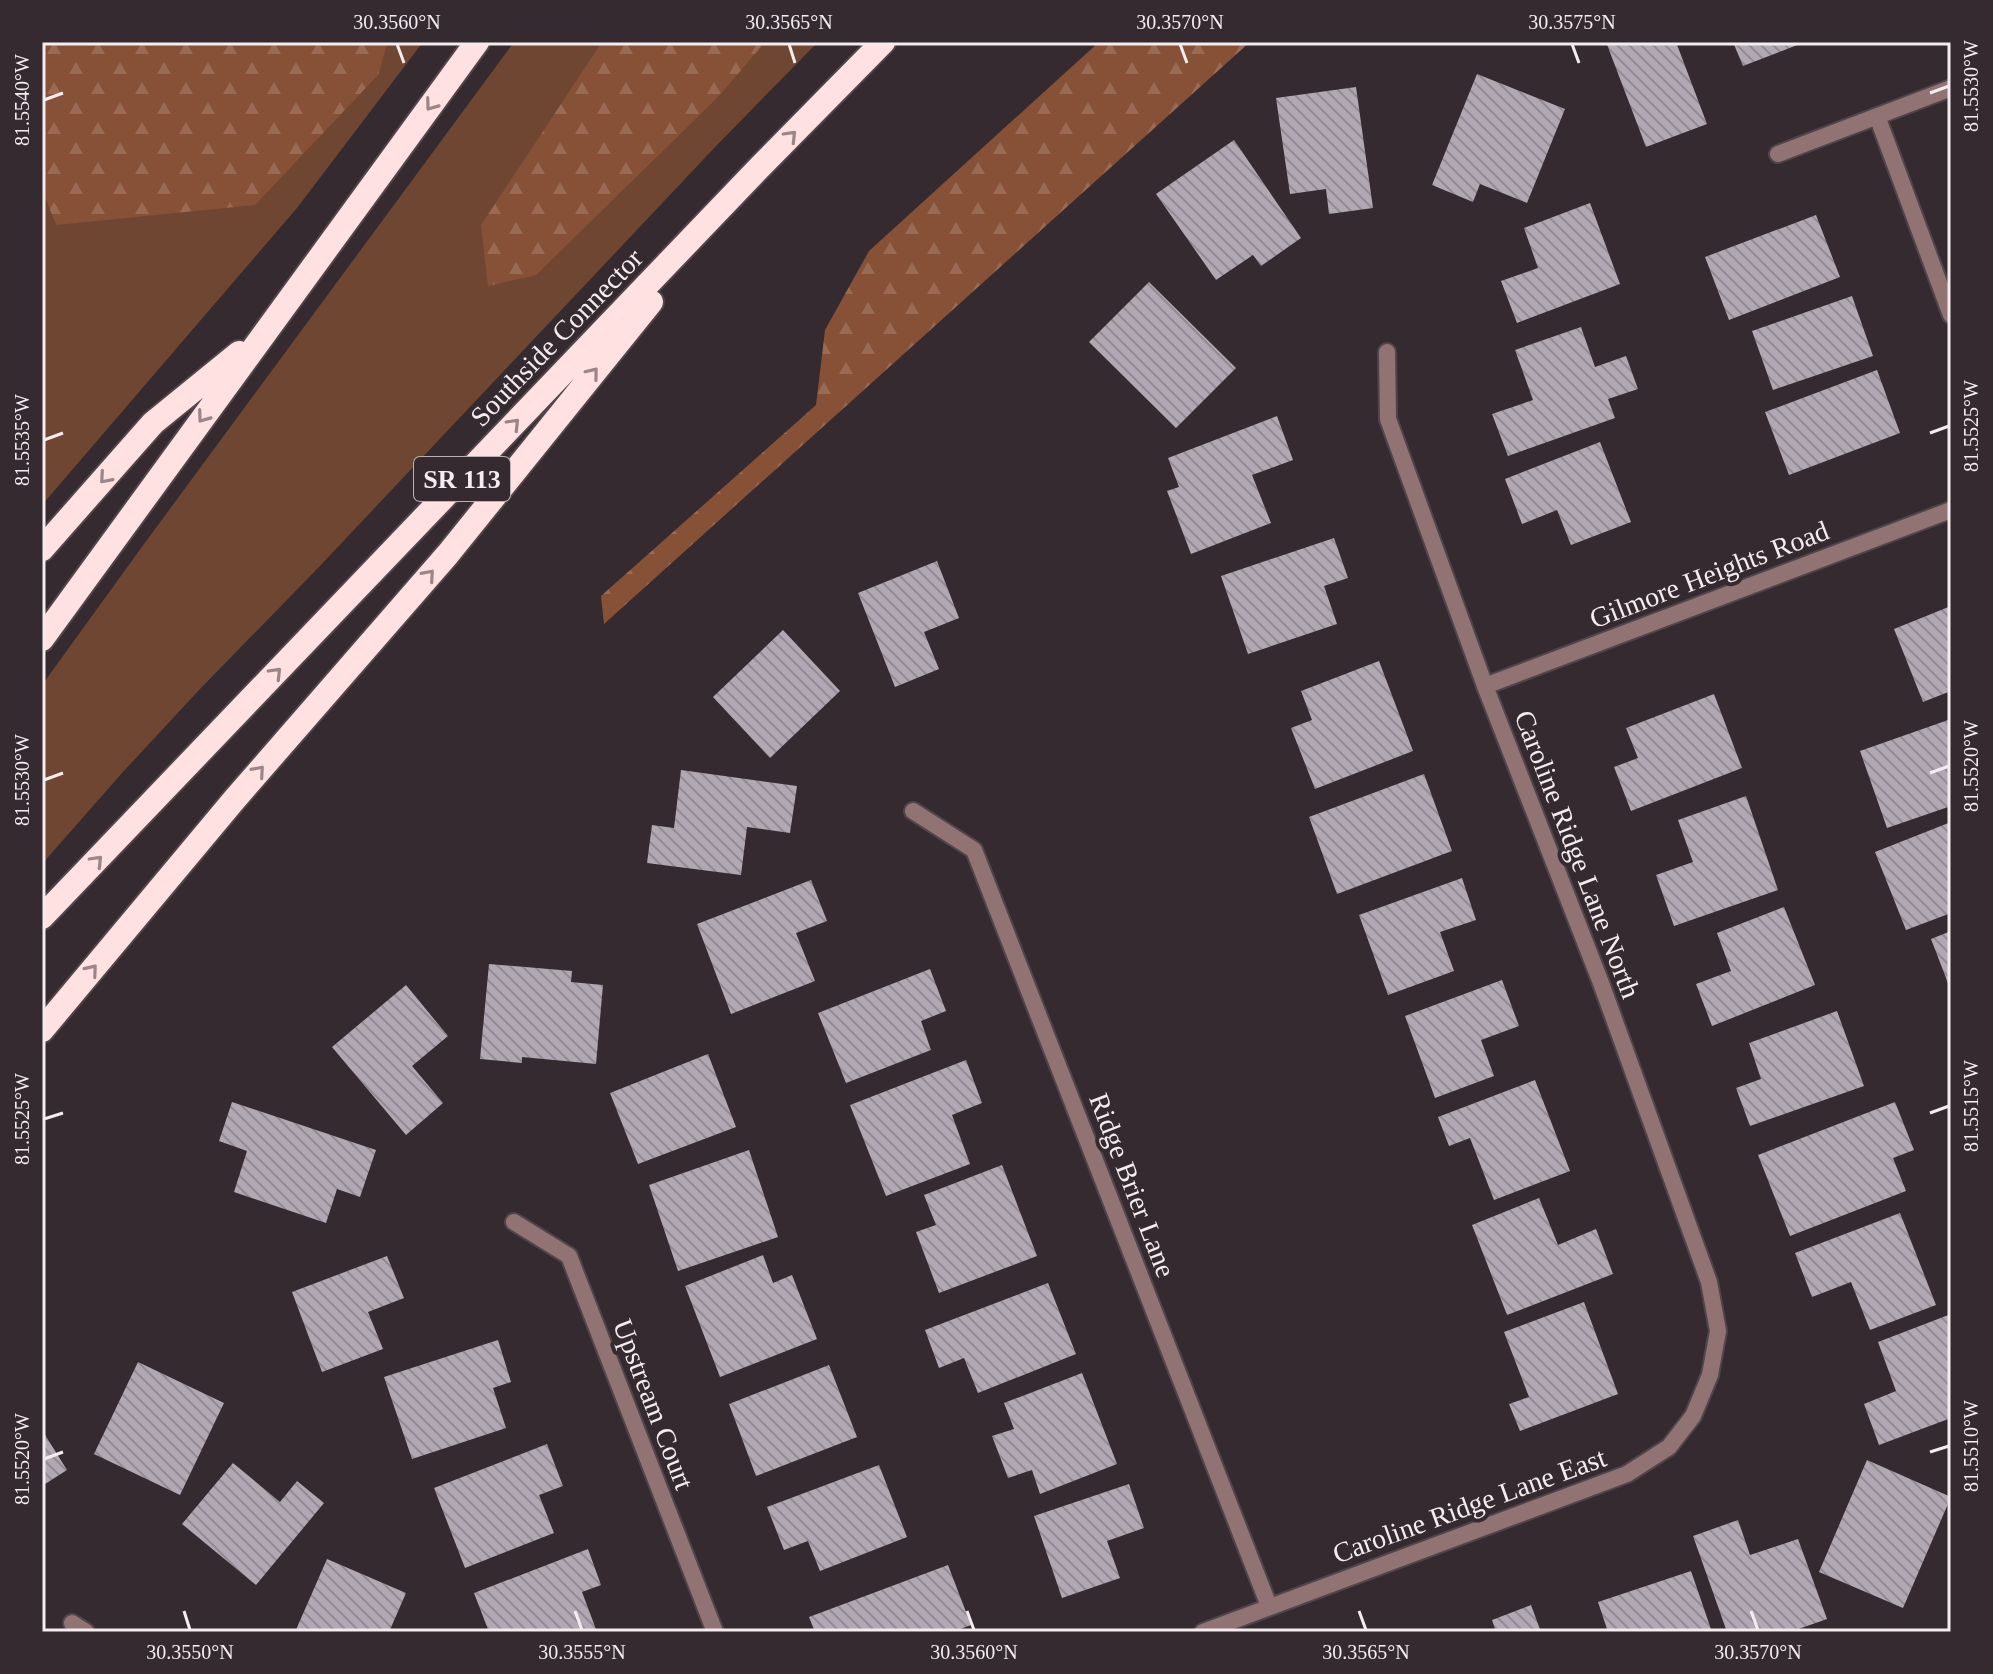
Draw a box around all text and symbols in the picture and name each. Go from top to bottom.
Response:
text: 30.3560°N [353,11,441,33]
text: 30.3565°N [745,11,833,33]
text: 30.3570°N [1136,11,1224,33]
text: 30.3575°N [1528,11,1616,33]
text: 81.5530°W [1960,40,1982,132]
text: 81.5540°W [11,54,33,146]
one-way arrow [426,96,441,111]
one-way arrow [782,131,796,145]
street label: Southside Connector [464,242,649,432]
one-way arrow [584,367,598,382]
text: 81.5525°W [1960,380,1982,472]
text: 81.5535°W [11,394,33,486]
one-way arrow [199,409,213,423]
one-way arrow [505,419,519,433]
road number: SR 113 [414,457,510,501]
one-way arrow [100,468,115,483]
street label: Gilmore Heights Road [1585,515,1833,634]
one-way arrow [420,569,434,584]
one-way arrow [267,668,282,682]
street label: Caroline Ridge Lane North [1508,706,1647,1002]
text: 81.5520°W [1960,720,1982,812]
text: 81.5530°W [11,734,33,826]
one-way arrow [249,765,264,780]
one-way arrow [87,856,102,870]
one-way arrow [82,965,97,980]
text: 81.5515°W [1960,1060,1982,1152]
text: 81.5525°W [11,1073,33,1165]
street label: Ridge Brier Lane [1083,1089,1182,1281]
street label: Upstream Court [607,1315,700,1494]
text: 81.5510°W [1960,1400,1982,1492]
text: 81.5520°W [11,1413,33,1505]
street label: Caroline Ridge Lane East [1328,1442,1610,1569]
text: 30.3550°N [146,1641,234,1663]
text: 30.3555°N [538,1641,626,1663]
text: 30.3560°N [930,1641,1018,1663]
text: 30.3565°N [1322,1641,1410,1663]
text: 30.3570°N [1714,1641,1802,1663]

